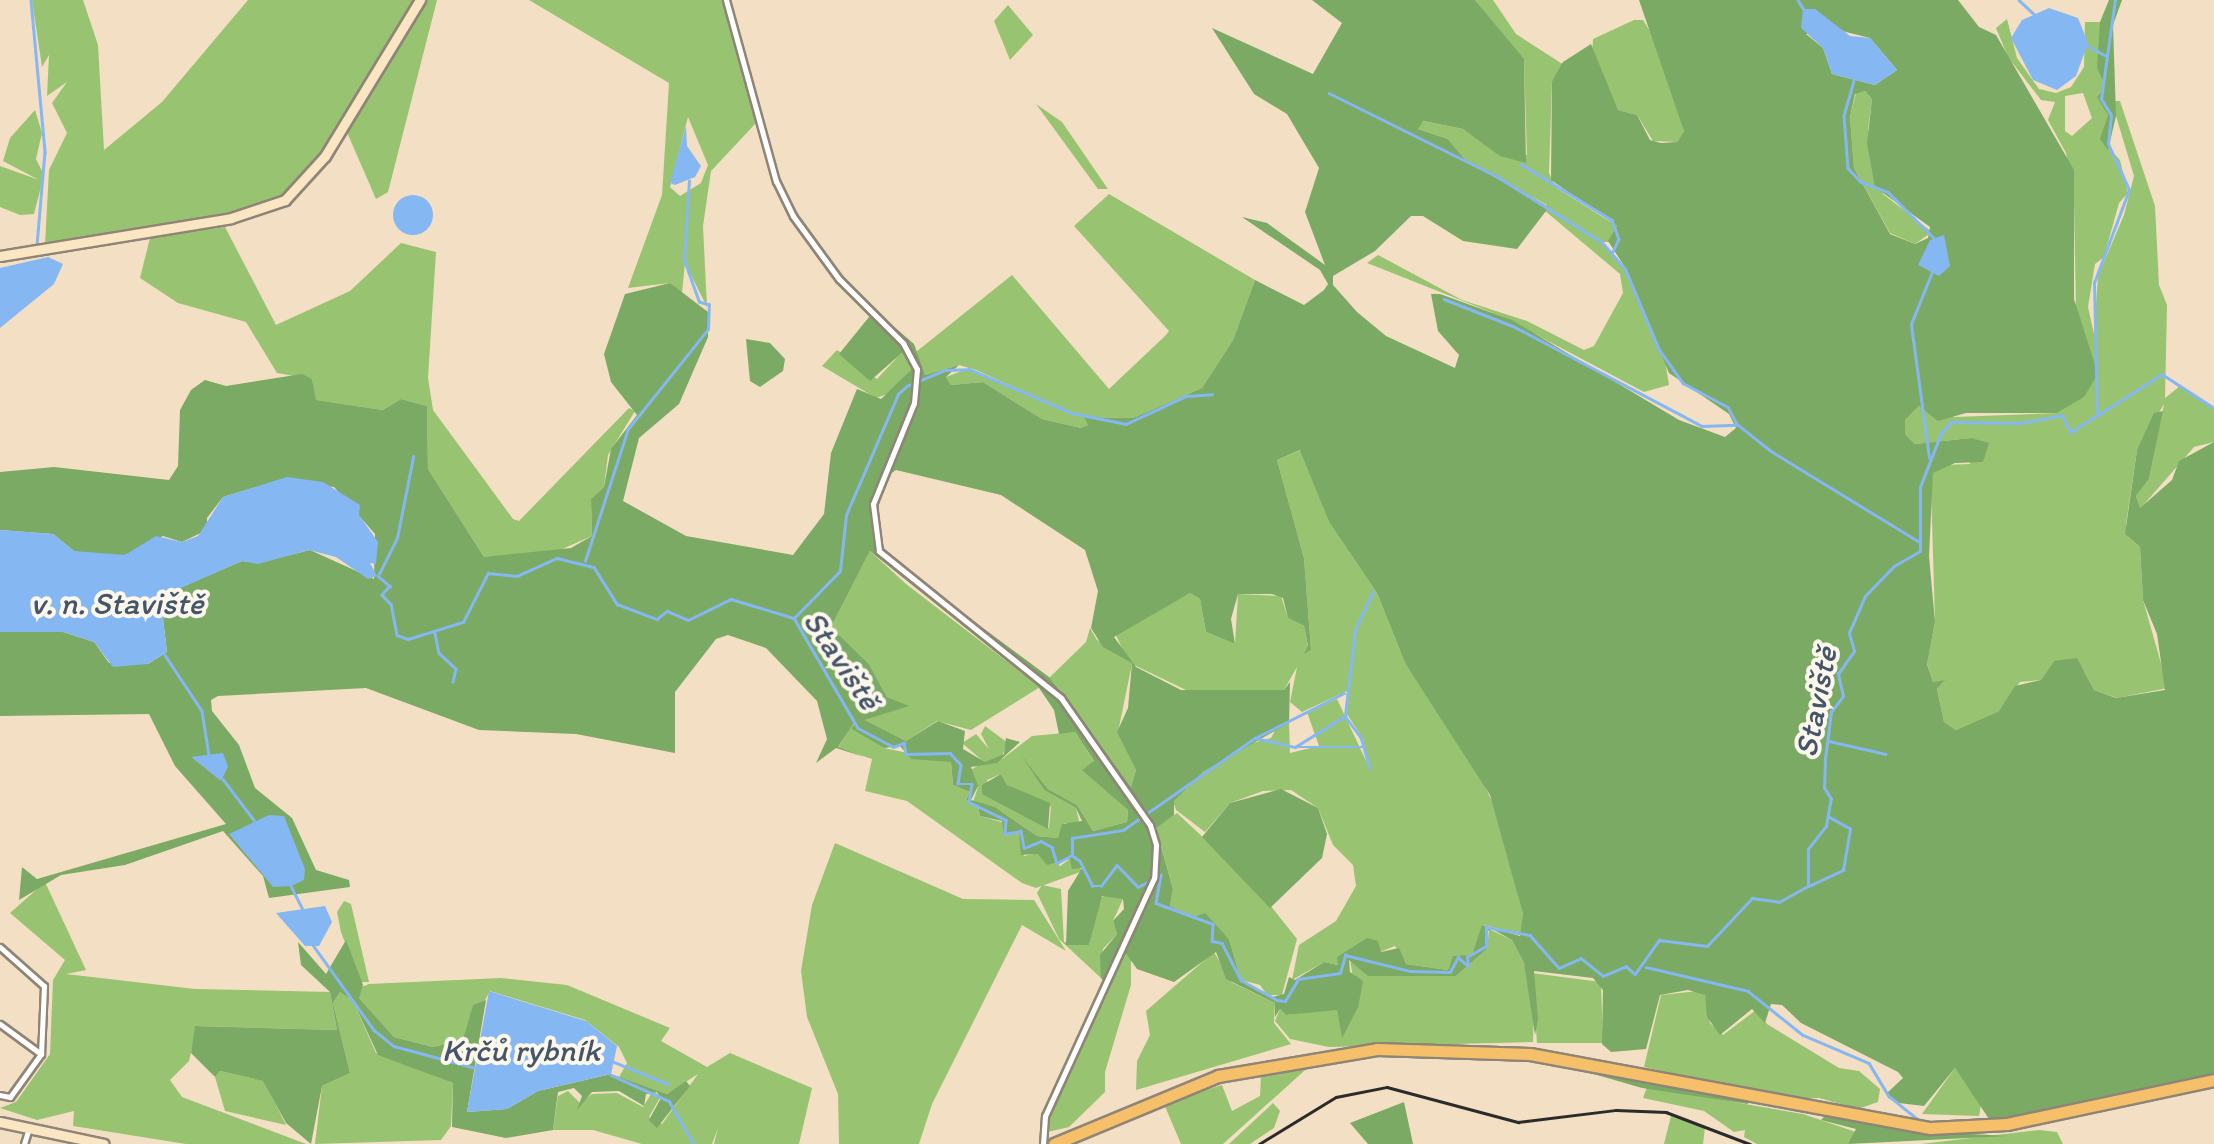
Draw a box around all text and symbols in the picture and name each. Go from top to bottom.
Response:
water label: v. n. Staviště [30,584,204,622]
water label: Staviště [795,603,889,717]
water label: Staviště [1787,644,1845,760]
water label: Krčů rybník [441,1031,601,1069]

